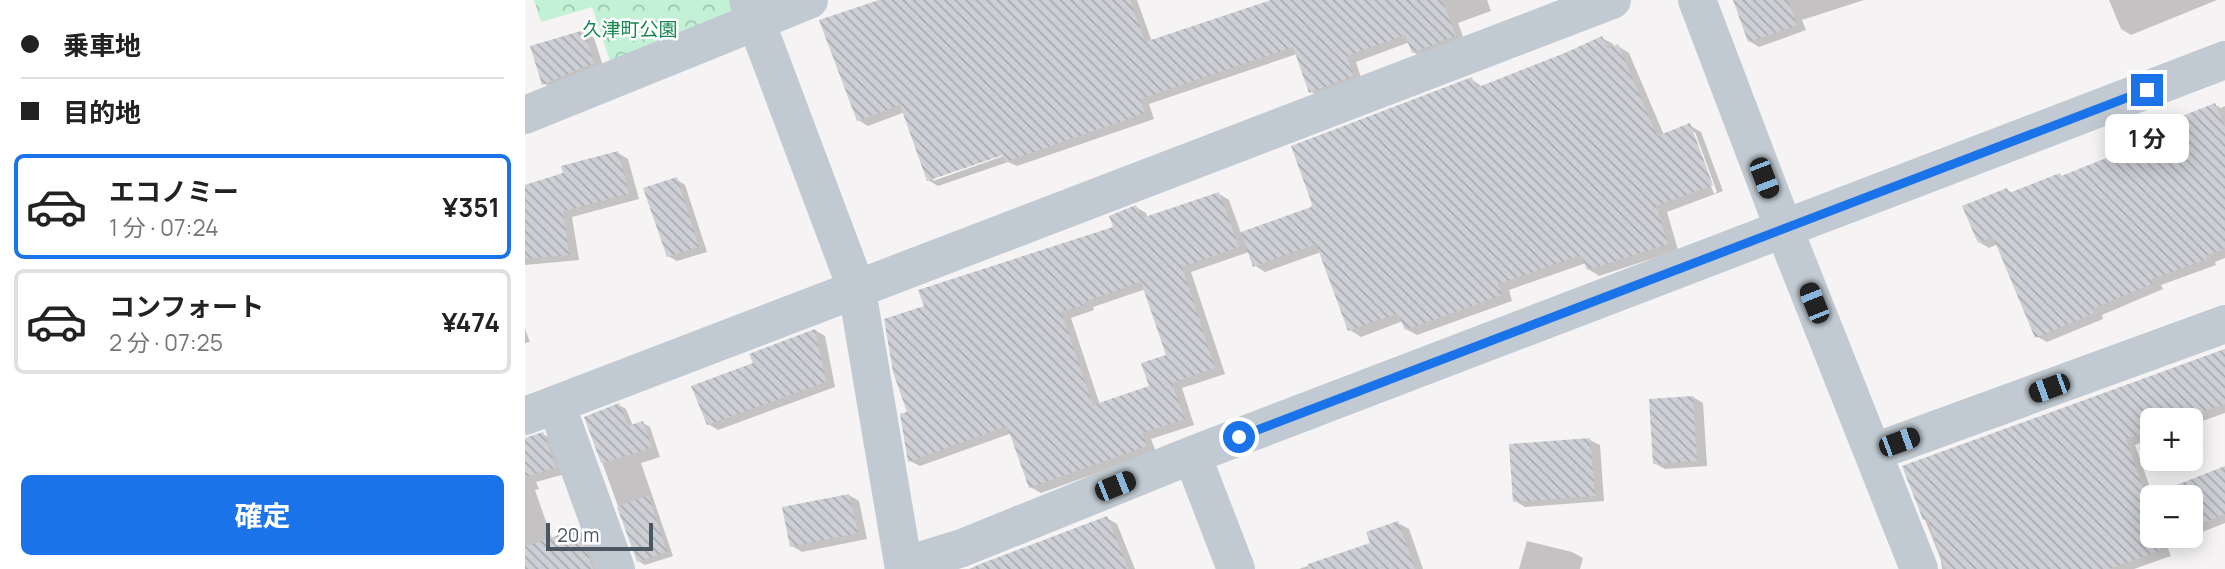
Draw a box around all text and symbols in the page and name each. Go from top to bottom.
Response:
park label: 久津町公園 [582,16,678,42]
text: 乗車地 [63,27,141,63]
route end [2131,74,2163,106]
text: 目的地 [63,94,141,130]
callout: 1 分 [2105,114,2189,164]
text: 1 分 [2128,122,2166,154]
car [1747,155,1782,201]
text: エコノミー [109,173,239,209]
icon: car [25,175,88,238]
text: ¥351 [442,189,500,225]
text: 1 分 · 07:24 [109,211,219,243]
car [1797,280,1832,326]
text: コンフォート [109,288,264,324]
icon: car [25,290,88,353]
text: ¥474 [441,304,500,340]
text: 2 分 · 07:25 [109,326,223,358]
car [2026,371,2073,405]
map controls [2140,408,2203,548]
button: + [2140,408,2203,471]
route start [1223,421,1255,453]
car [1876,425,1923,459]
car [1092,468,1139,504]
button: 確定 [21,475,504,555]
button: − [2140,485,2203,548]
scale bar [546,520,653,552]
text: 20 m [557,522,599,548]

